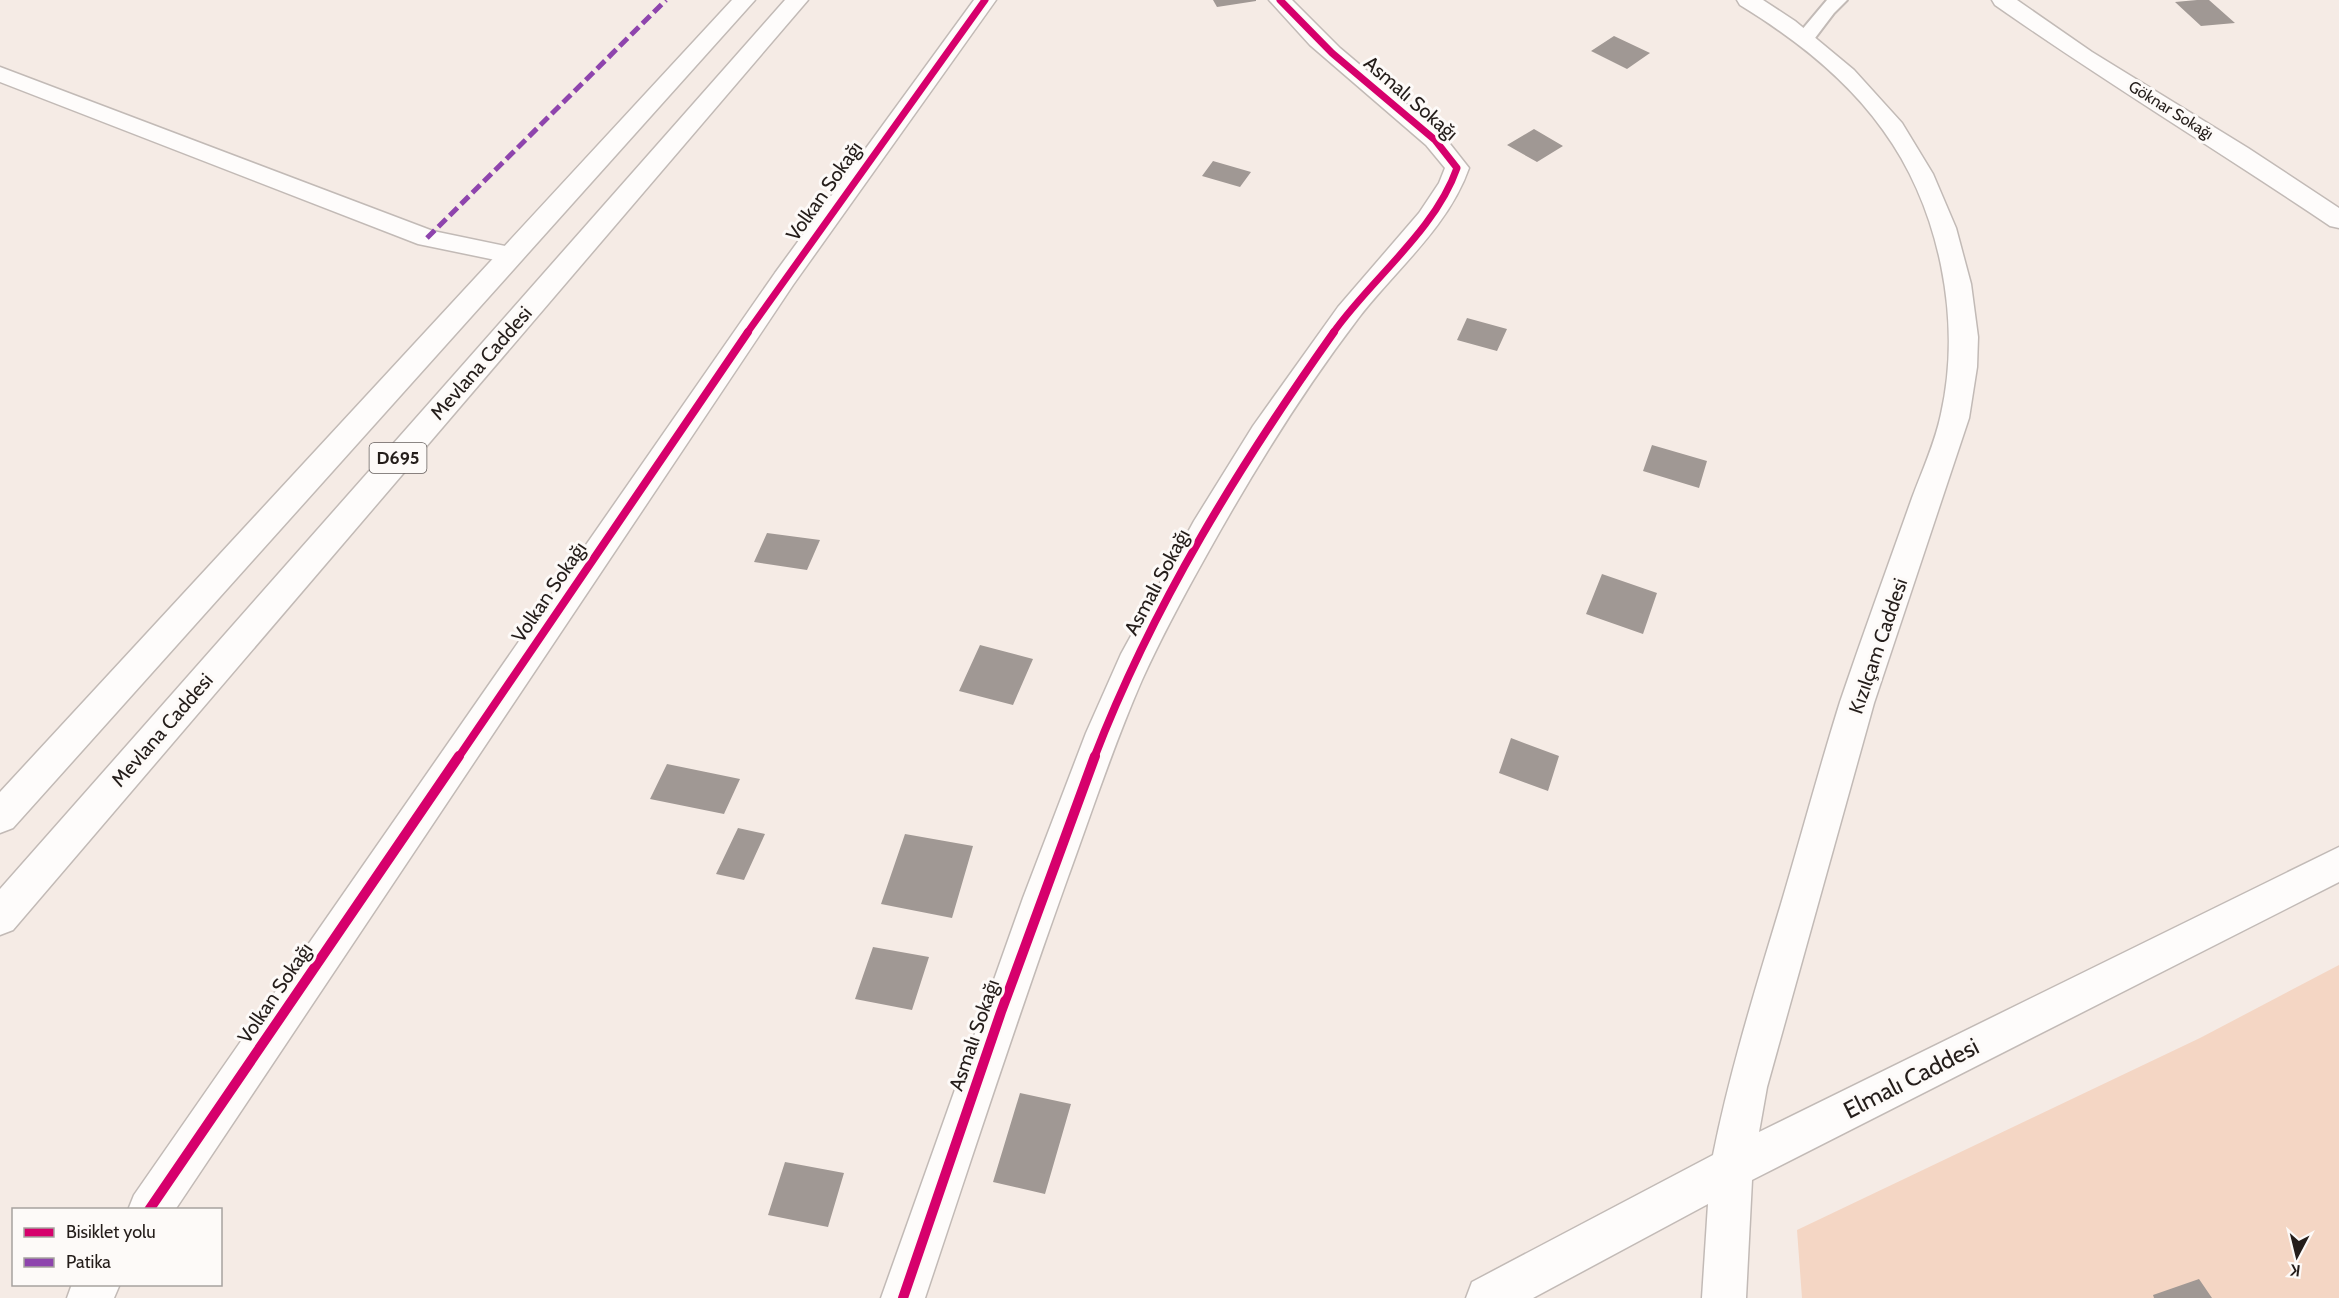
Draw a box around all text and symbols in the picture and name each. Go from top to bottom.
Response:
street label: Asmalı Sokağı [1359,51,1463,145]
street label: Göknar Sokağı [2125,76,2217,144]
street label: Volkan Sokağı [781,137,867,245]
street label: Mevlana Caddesi [425,301,537,425]
road number: D695 [370,443,426,473]
street label: Asmalı Sokağı [1119,525,1195,639]
street label: Volkan Sokağı [507,537,591,647]
street label: Kızılçam Caddesi [1844,575,1912,717]
street label: Mevlana Caddesi [106,668,218,792]
street label: Volkan Sokağı [233,938,317,1048]
street label: Asmalı Sokağı [944,976,1004,1094]
street label: Elmalı Caddesi [1839,1031,1983,1125]
legend [12,1208,222,1286]
text: Bisiklet yolu [66,1221,156,1243]
north arrow [2267,1226,2327,1286]
text: Patika [66,1251,111,1273]
text: K [2289,1260,2301,1280]

